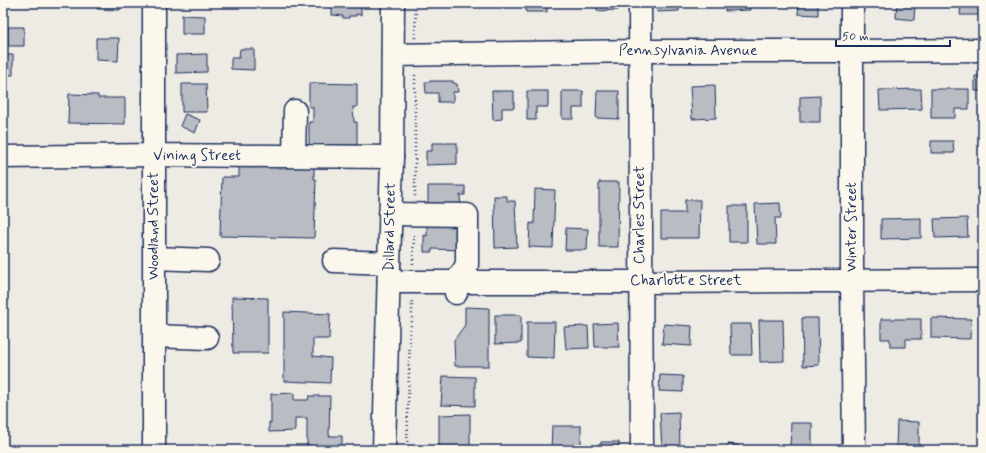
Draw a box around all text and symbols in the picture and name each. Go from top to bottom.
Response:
scale bar [836,22,950,48]
text: 50 m [842,29,869,45]
street label: Pennsylvania Avenue [619,41,757,61]
street label: Vining Street [153,146,241,166]
street label: Charles Street [630,166,650,264]
street label: Woodland Street [144,172,164,280]
street label: Dillard Street [379,182,401,272]
street label: Winter Street [842,182,862,272]
street label: Charlotte Street [630,271,742,291]

